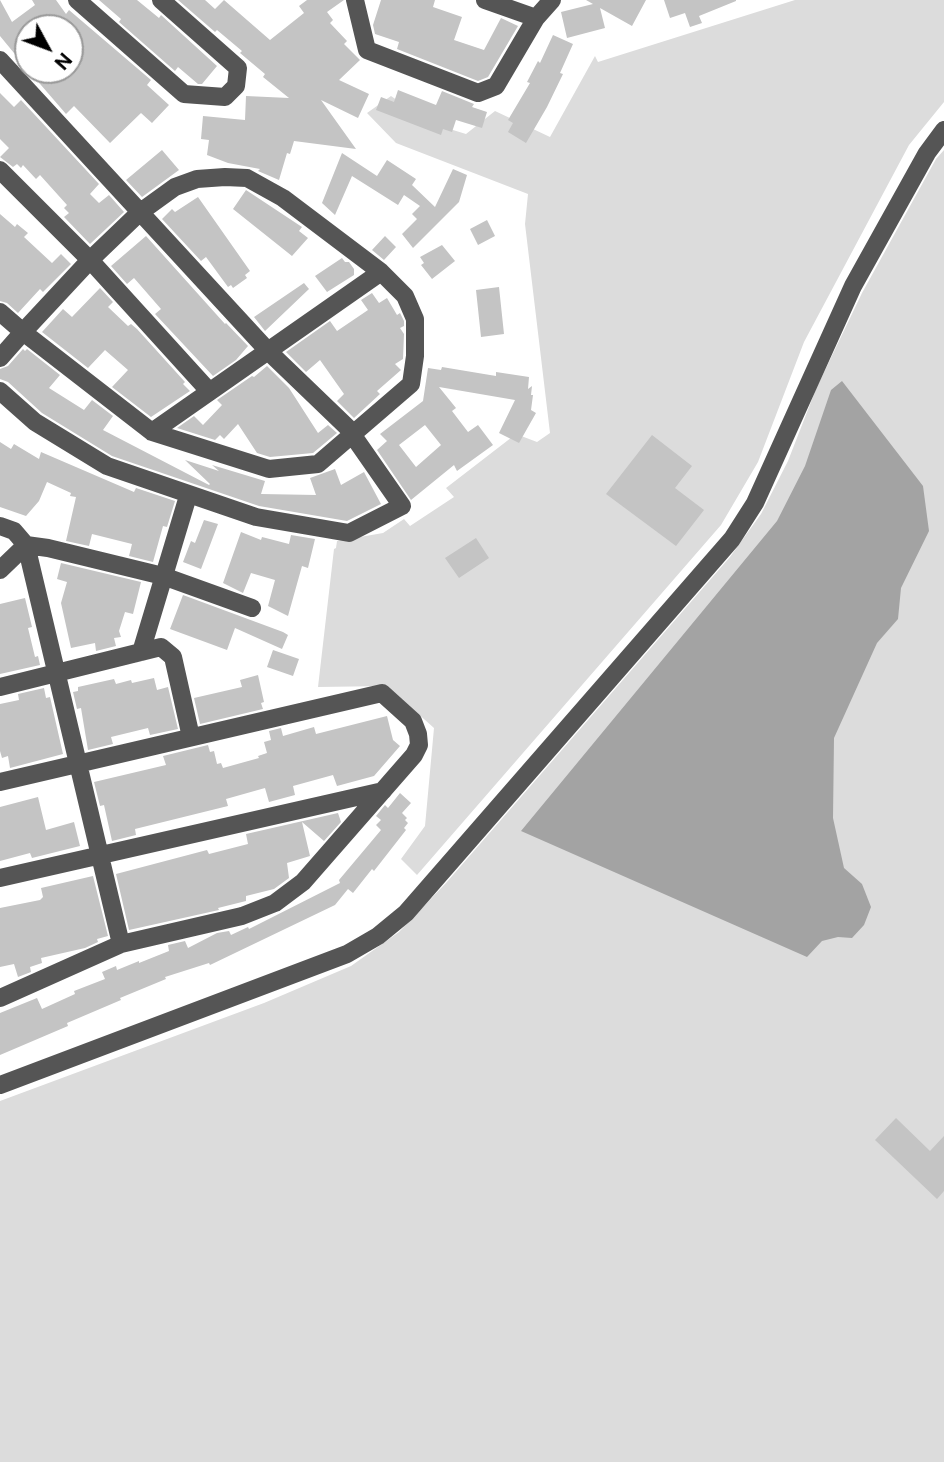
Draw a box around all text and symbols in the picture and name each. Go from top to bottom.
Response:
north arrow [14,14,84,84]
text: N [50,49,77,74]

